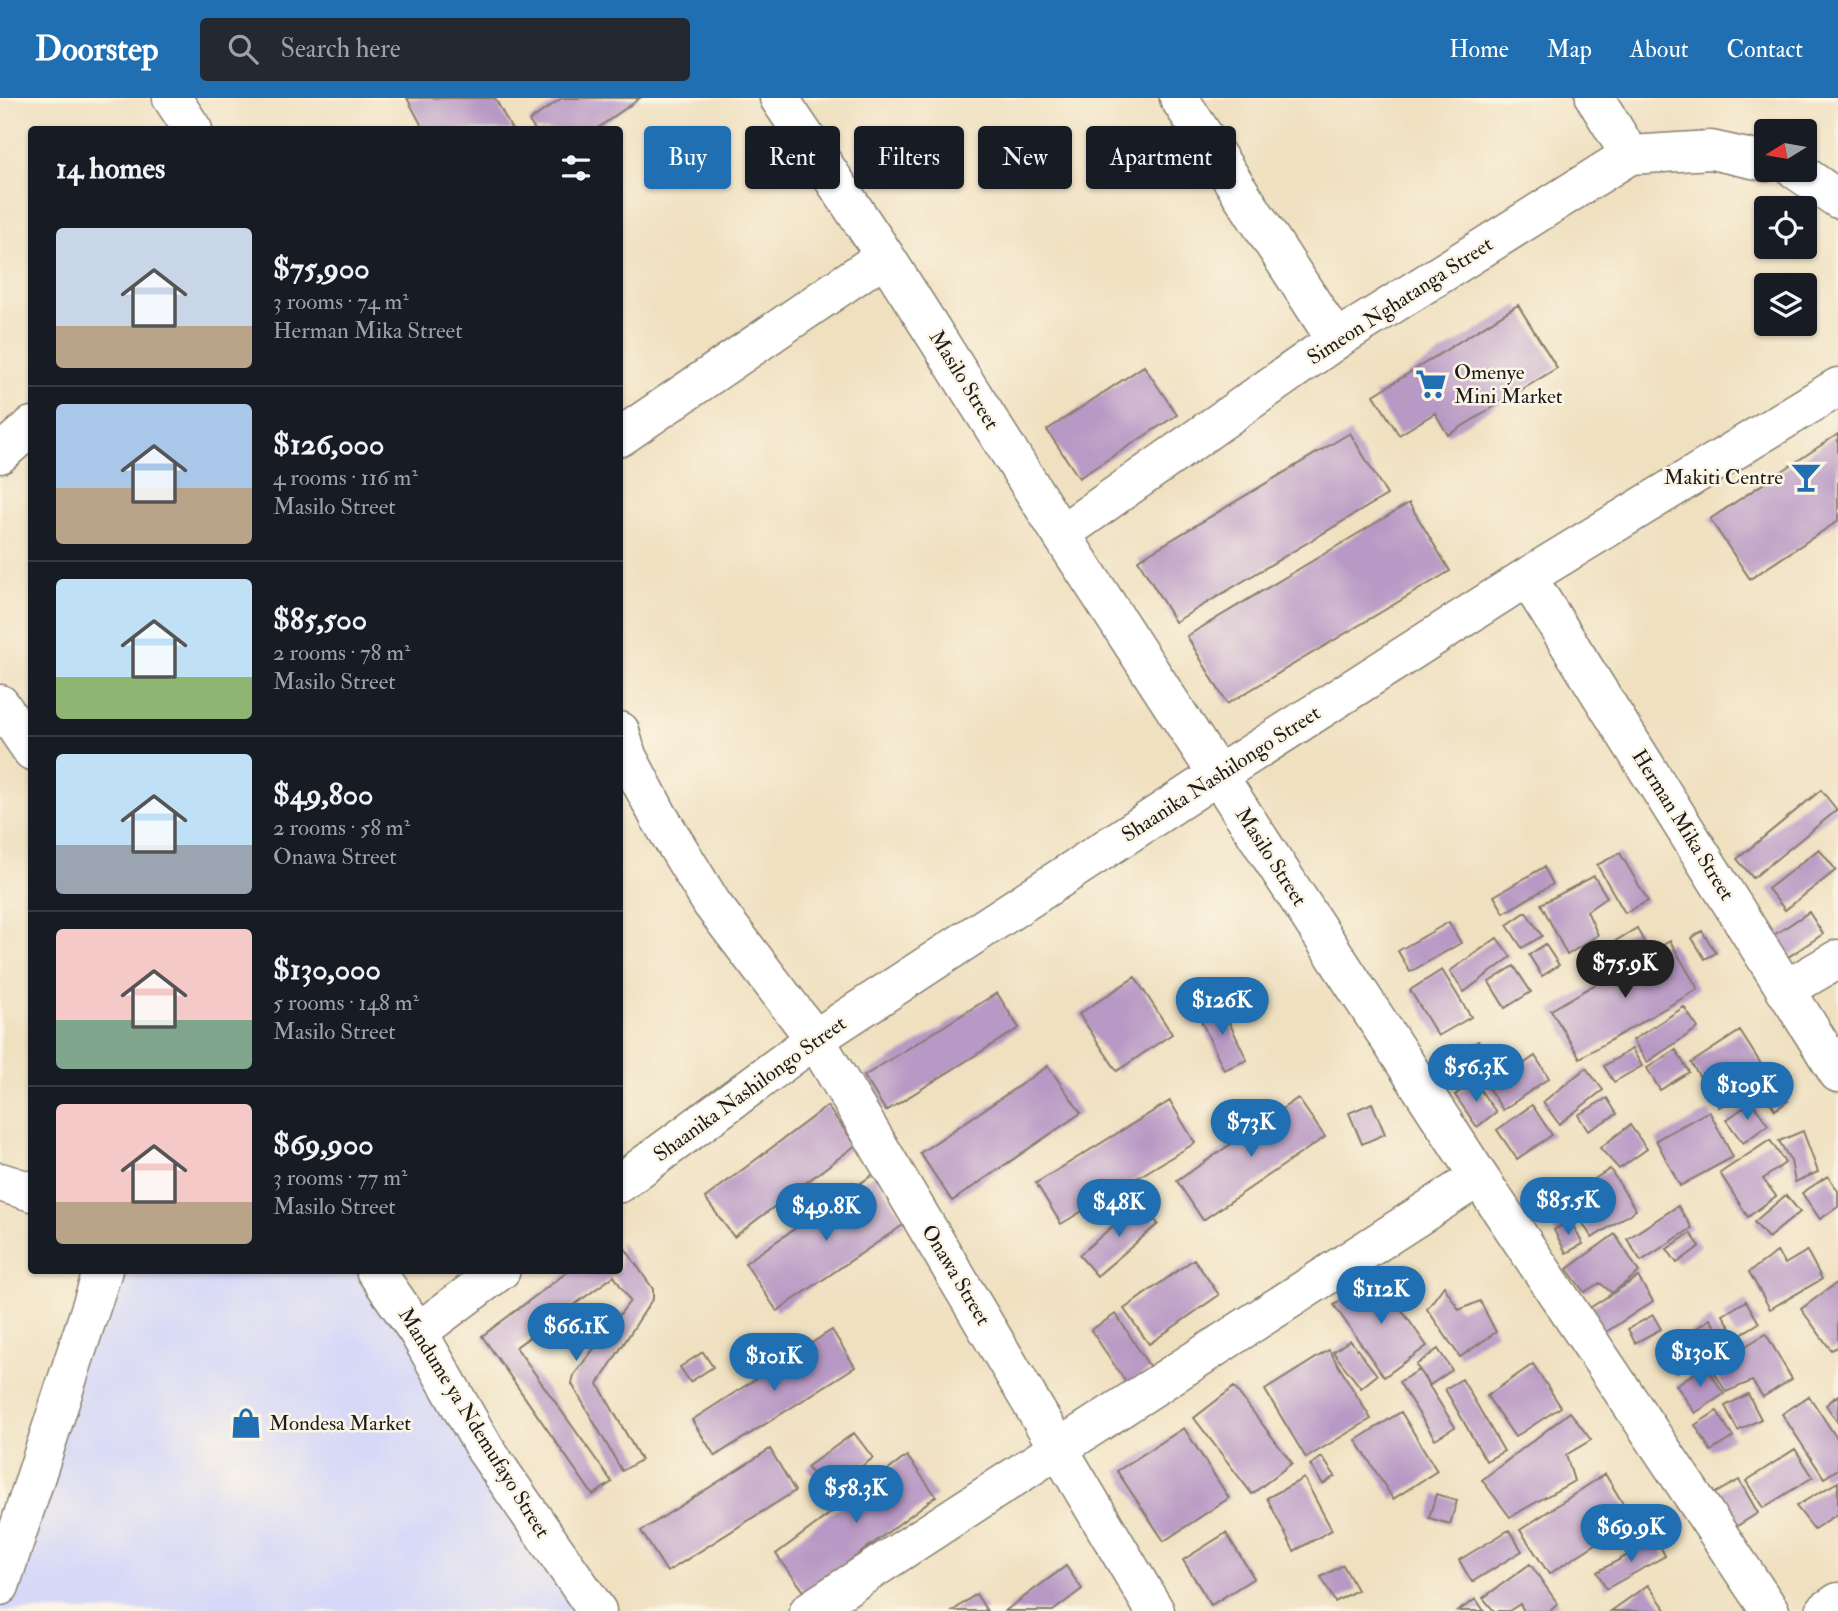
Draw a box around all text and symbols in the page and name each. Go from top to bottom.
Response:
search box [200,18,690,81]
text: Doorstep [35,29,158,70]
icon: search [224,30,262,68]
text: Search here [280,33,401,65]
text: Home [1449,34,1509,65]
text: Map [1547,34,1592,65]
text: About [1630,34,1689,65]
text: Contact [1727,34,1803,65]
north arrow [1754,119,1816,182]
map controls [1754,119,1817,336]
chip: Buy [644,126,731,189]
chip: Rent [745,126,840,189]
chip: Filters [854,126,964,189]
chip: New [978,126,1072,189]
chip: Apartment [1086,126,1236,189]
icon: filters [557,149,595,187]
text: 14 homes [56,150,165,187]
button: locate [1754,196,1817,259]
street label: Simeon Nghatanga Street [1302,231,1498,371]
text: $75,900 [273,250,370,287]
icon: home [112,256,196,340]
button: layers [1754,273,1817,336]
text: 3 rooms · 74 m² [273,287,409,316]
text: Herman Mika Street [273,316,463,345]
street label: Masilo Street [923,325,1005,435]
place label: Omenye Mini Market [1454,359,1563,410]
supermarket icon: Omenye Mini Market [1414,367,1448,401]
text: $126,000 [273,426,384,463]
icon: home [112,432,196,516]
bar icon: Makiti Centre [1789,460,1823,494]
text: 4 rooms · 116 m² [273,463,418,492]
place label: Makiti Centre [1664,464,1783,491]
text: Masilo Street [273,492,396,521]
text: $85,500 [273,601,367,638]
icon: home [112,607,196,691]
text: 2 rooms · 78 m² [273,638,411,667]
text: Masilo Street [273,667,396,696]
street label: Shaanika Nashilongo Street [1117,699,1326,848]
street label: Herman Mika Street [1626,744,1740,906]
text: $49,800 [273,776,374,813]
icon: home [112,782,196,866]
street label: Masilo Street [1229,803,1313,911]
text: 2 rooms · 58 m² [273,813,410,842]
text: Onawa Street [273,842,397,871]
pin: $75.9K [1568,940,1682,1000]
text: $75.9K [1592,948,1658,977]
text: $130,000 [273,951,381,988]
icon: home [112,957,196,1041]
pin: $126K [1173,978,1271,1037]
text: $126K [1192,985,1252,1014]
text: 5 rooms · 148 m² [273,988,419,1017]
street label: Shaanika Nashilongo Street [648,1010,852,1168]
text: Masilo Street [273,1017,396,1046]
pin: $56.3K [1419,1044,1533,1104]
text: $56.3K [1444,1052,1508,1081]
pin: $109K [1698,1062,1796,1122]
text: $109K [1717,1070,1777,1099]
pin: $73K [1210,1100,1292,1159]
text: $73K [1227,1107,1275,1136]
text: $69,900 [273,1126,374,1163]
icon: home [112,1132,196,1216]
text: 3 rooms · 77 m² [273,1163,408,1192]
pin: $85.5K [1511,1178,1625,1237]
pin: $48K [1078,1180,1160,1239]
pin: $49.8K [769,1184,883,1243]
text: $85.5K [1536,1185,1600,1214]
text: $48K [1093,1187,1145,1216]
text: $49.8K [792,1191,860,1220]
text: Masilo Street [273,1192,396,1221]
street label: Onawa Street [915,1220,997,1330]
pin: $112K [1332,1266,1430,1326]
text: $112K [1352,1274,1410,1303]
street label: Mandume ya Ndemufayo Street [392,1303,556,1543]
pin: $66.1K [519,1304,633,1363]
text: $66.1K [544,1311,608,1340]
pin: $130K [1651,1330,1749,1389]
pin: $101K [725,1334,823,1393]
text: $130K [1671,1337,1729,1366]
text: $101K [745,1341,803,1370]
shop icon: Mondesa Market [229,1406,263,1440]
place label: Mondesa Market [269,1410,411,1437]
pin: $58.3K [799,1466,913,1525]
text: $58.3K [824,1473,888,1502]
pin: $69.9K [1574,1504,1688,1564]
text: $69.9K [1597,1512,1665,1541]

